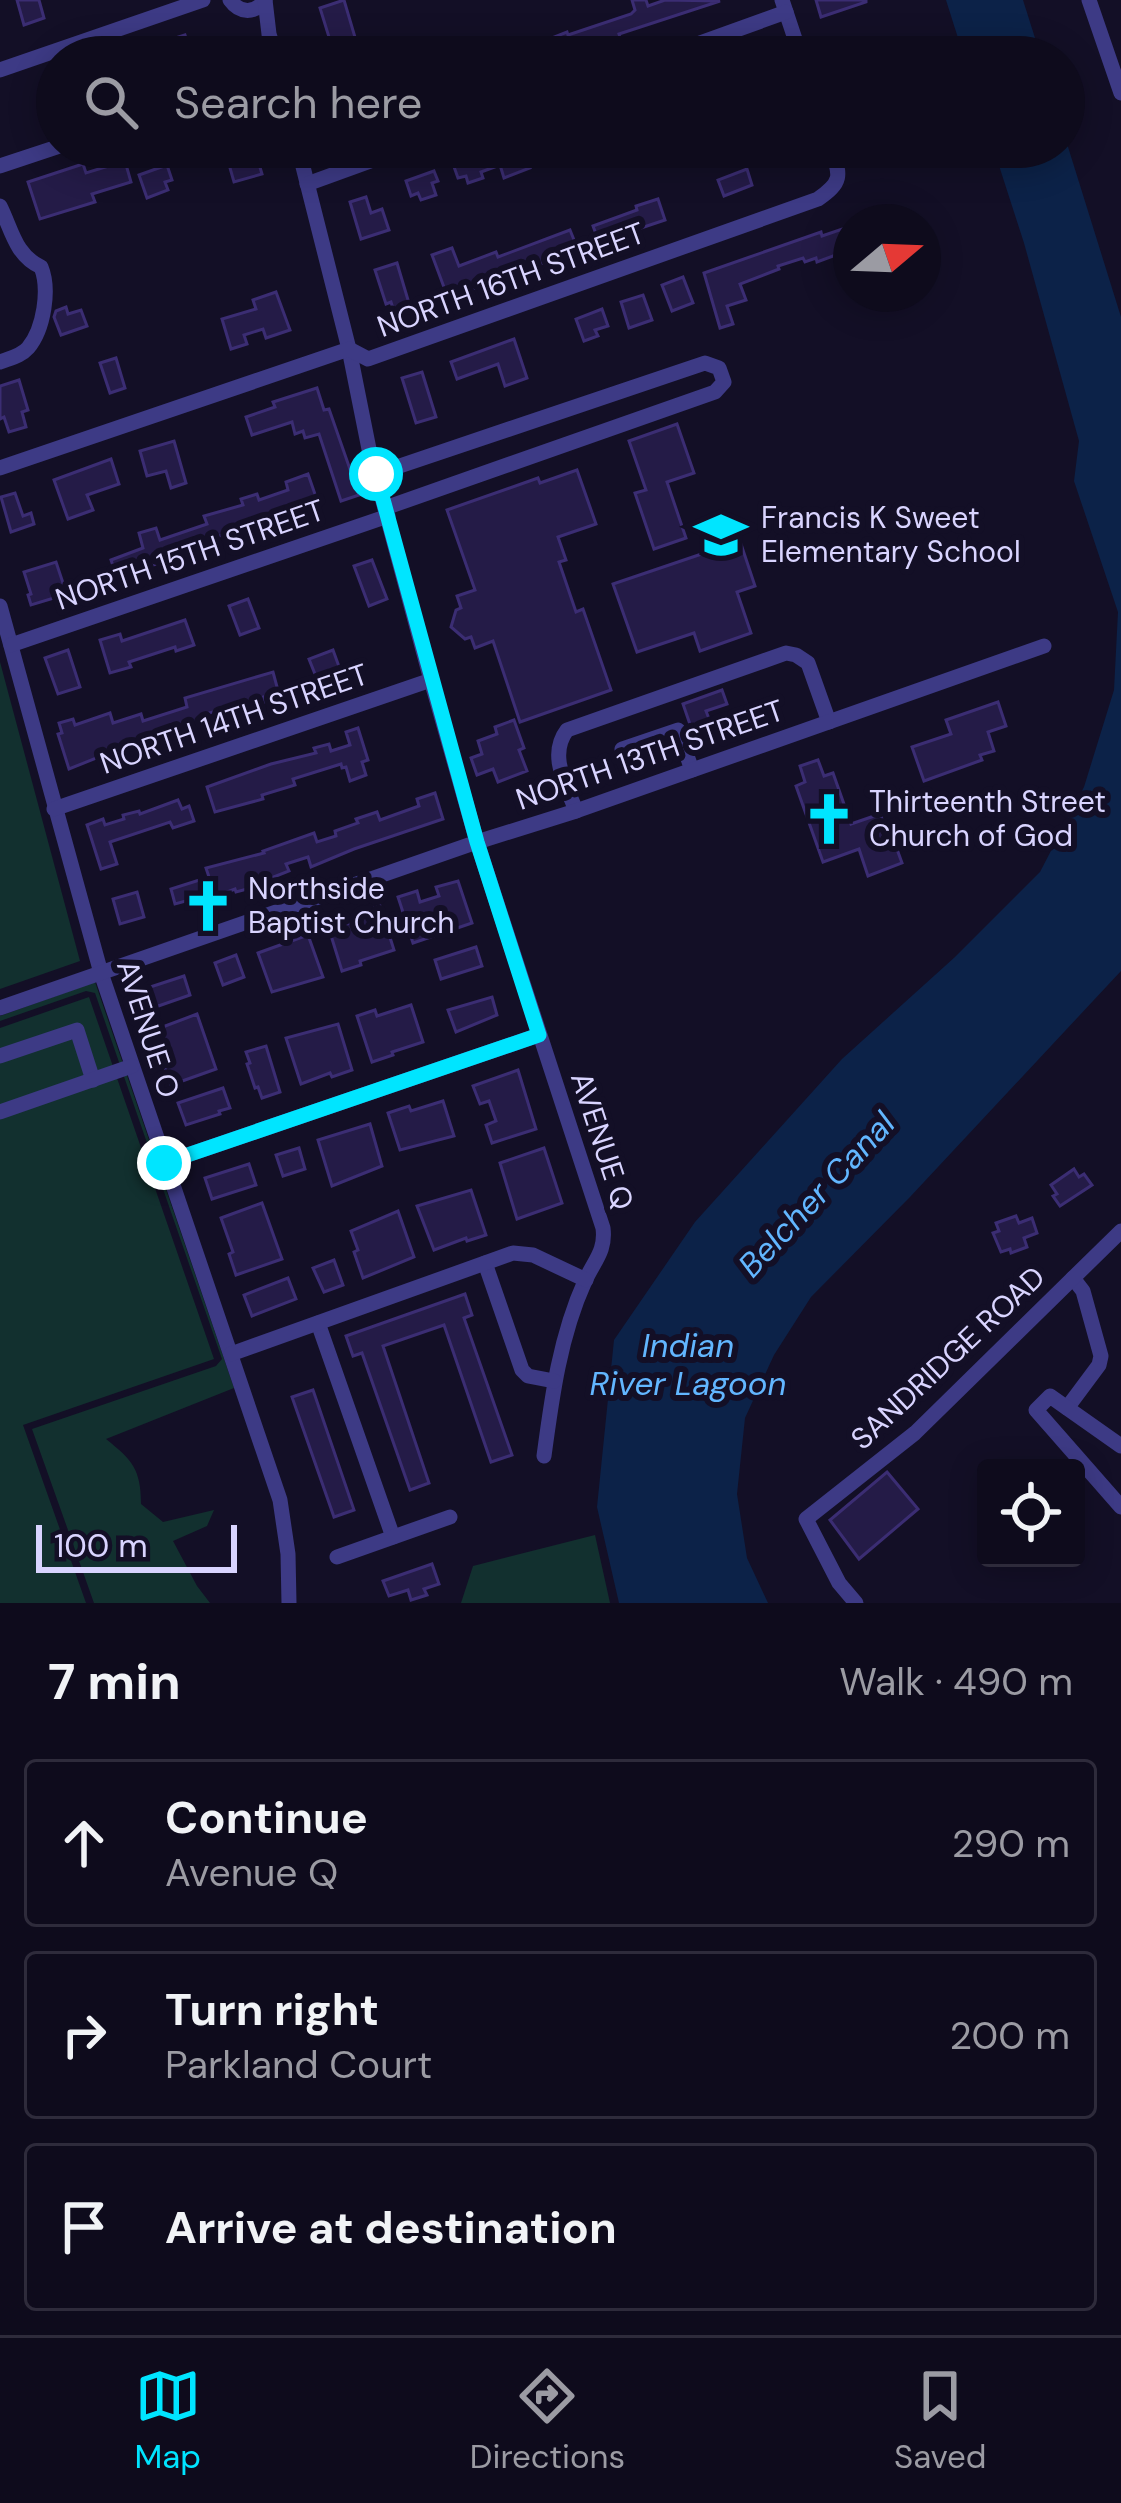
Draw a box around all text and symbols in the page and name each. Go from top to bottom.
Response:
search box [36,36,1085,168]
icon: search [78,69,144,135]
text: Search here [174,73,422,132]
north arrow [833,204,941,312]
street label: NORTH 16TH STREET [372,213,650,346]
route start [349,447,403,501]
street label: NORTH 15TH STREET [50,490,329,619]
place label: Francis K Sweet Elementary School [761,498,1021,571]
school or university icon: Francis K Sweet Elementary School [692,506,750,564]
street label: NORTH 14TH STREET [95,654,373,783]
street label: NORTH 13TH STREET [511,690,789,819]
place label: Thirteenth Street Church of God [869,782,1106,855]
church icon: Thirteenth Street Church of God [800,790,858,848]
place label: Northside Baptist Church [248,869,455,942]
church icon: Northside Baptist Church [179,877,237,935]
street label: AVENUE O [108,955,189,1103]
street label: AVENUE Q [562,1067,643,1215]
water label: Belcher Canal [729,1102,904,1286]
route end [137,1136,191,1190]
street label: SANDRIDGE ROAD [842,1257,1053,1458]
water label: Indian River Lagoon [590,1324,786,1405]
map controls [977,1459,1085,1567]
button: locate [977,1459,1085,1567]
scale bar [36,1519,237,1572]
text: 100 m [54,1524,148,1567]
text: 7 min [48,1648,181,1715]
text: Walk · 490 m [839,1656,1073,1707]
text: Continue [165,1788,368,1847]
icon: ahead [51,1810,117,1876]
text: 290 m [952,1818,1070,1869]
text: Avenue Q [165,1847,338,1898]
text: Turn right [165,1980,379,2039]
icon: right [51,2002,117,2068]
text: 200 m [949,2010,1070,2061]
text: Parkland Court [165,2039,432,2090]
icon: arrive [51,2194,117,2260]
text: Arrive at destination [165,2198,617,2257]
tab: Map [134,2363,201,2478]
tab: Directions [470,2363,625,2478]
tab: Saved [894,2363,987,2478]

